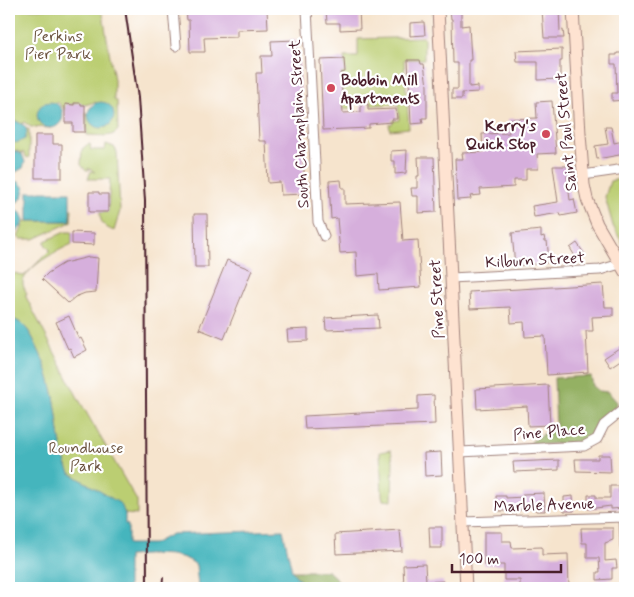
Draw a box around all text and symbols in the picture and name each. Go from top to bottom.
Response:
park label: Perkins Pier Park [25,26,91,65]
street label: South Champlain Street [285,39,314,209]
place label: Bobbin Mill Apartments [341,70,420,110]
street label: Saint Paul Street [551,71,582,192]
marker: Bobbin Mill Apartments [325,82,337,94]
place label: Kerry's Quick Stop [466,116,537,155]
marker: Kerry's Quick Stop [540,128,552,140]
street label: Kilburn Street [485,247,586,274]
street label: Pine Street [425,258,450,339]
street label: Pine Place [512,419,586,446]
park label: Roundhouse Park [48,438,124,477]
street label: Marble Avenue [493,493,595,518]
scale bar [452,542,560,574]
text: 100 m [459,550,499,570]

